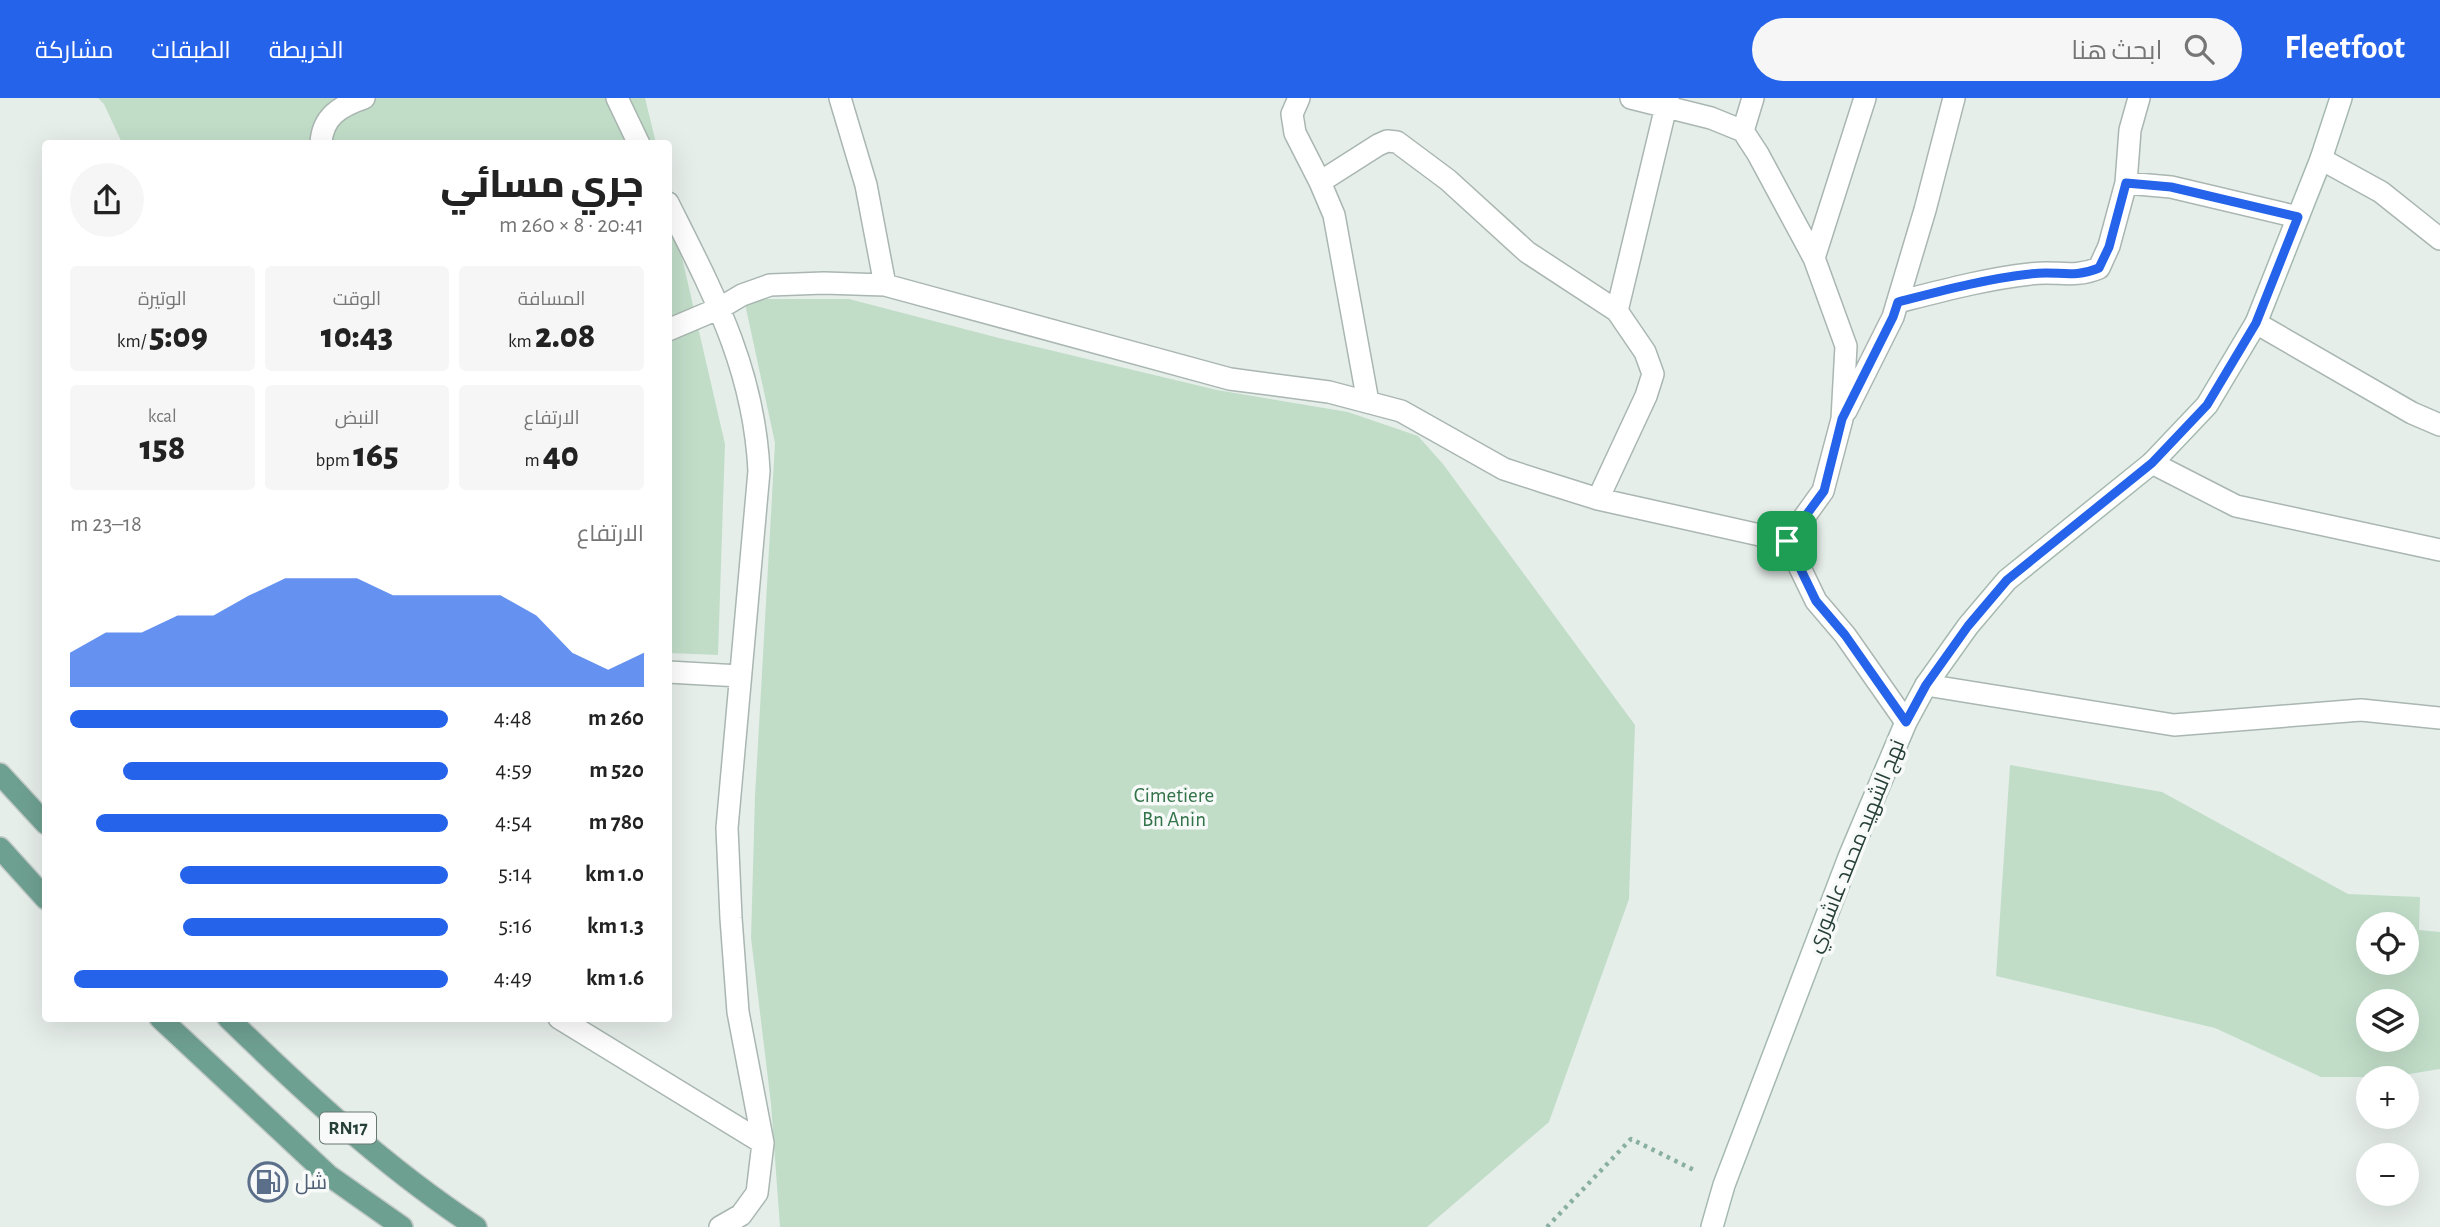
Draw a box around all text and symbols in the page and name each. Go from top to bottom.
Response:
search box [1752,18,2242,81]
icon: search [2180,30,2218,68]
text: Fleetfoot [2284,32,2405,65]
text: ابحث هنا [2071,38,2162,64]
text: مشاركة [35,39,113,63]
text: الطبقات [151,39,231,63]
text: الخريطة [269,39,344,63]
button: share [70,163,144,237]
text: جري مسائي [441,167,644,205]
text: 20:41 · 8 × 260 m [499,214,644,237]
text: الوتيرة [138,290,187,309]
text: الوقت [333,290,381,309]
text: المسافة [518,290,585,309]
text: 5:09 [149,319,208,354]
text: 10:43 [321,319,393,354]
text: 2.08 [535,319,595,354]
text: /km [117,332,149,351]
text: km [508,332,535,351]
text: kcal [148,407,177,426]
text: النبض [335,409,379,428]
text: الارتفاع [524,409,580,428]
text: 158 [139,431,185,466]
text: 165 [353,438,398,473]
text: 40 [543,438,579,473]
text: bpm [316,451,353,470]
text: m [524,451,543,470]
pin [1757,511,1817,571]
text: 18–23 m [70,513,142,536]
icon: arrive [1768,522,1806,560]
text: الارتفاع [577,523,644,546]
text: 4:48 [494,707,532,730]
text: 260 m [588,707,644,730]
street label: نهج الشهيد محمد عاشوري [1804,736,1913,957]
text: 4:59 [495,759,532,782]
text: 520 m [589,759,644,782]
park label: Cimetiere Bn Anin [1134,785,1214,830]
text: 4:54 [495,811,532,834]
text: 780 m [589,811,644,834]
text: 5:14 [498,863,532,886]
text: 1.0 km [585,863,644,886]
map controls [2356,912,2419,1206]
button: locate [2356,912,2419,975]
text: 5:16 [498,915,532,938]
text: 1.3 km [587,915,644,938]
text: 4:49 [494,967,532,990]
text: 1.6 km [586,967,644,990]
button: layers [2356,989,2419,1052]
button: + [2356,1066,2419,1129]
road number: RN17 [320,1112,376,1144]
button: − [2356,1143,2419,1206]
fuel station icon: شل [247,1161,289,1203]
place label: شل [295,1172,327,1195]

